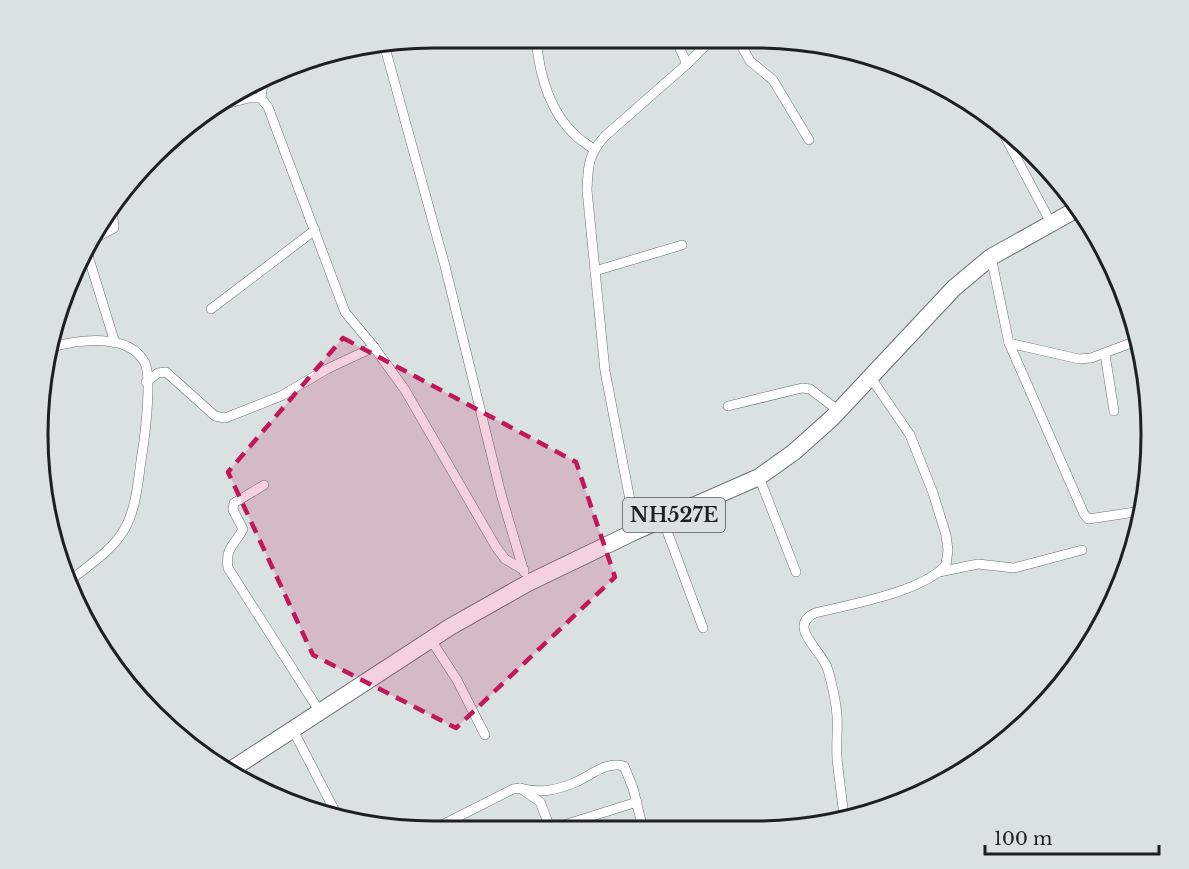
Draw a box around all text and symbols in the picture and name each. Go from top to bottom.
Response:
road number: NH527E [623,498,725,532]
scale bar [985,818,1159,856]
text: 100 m [994,828,1052,850]

